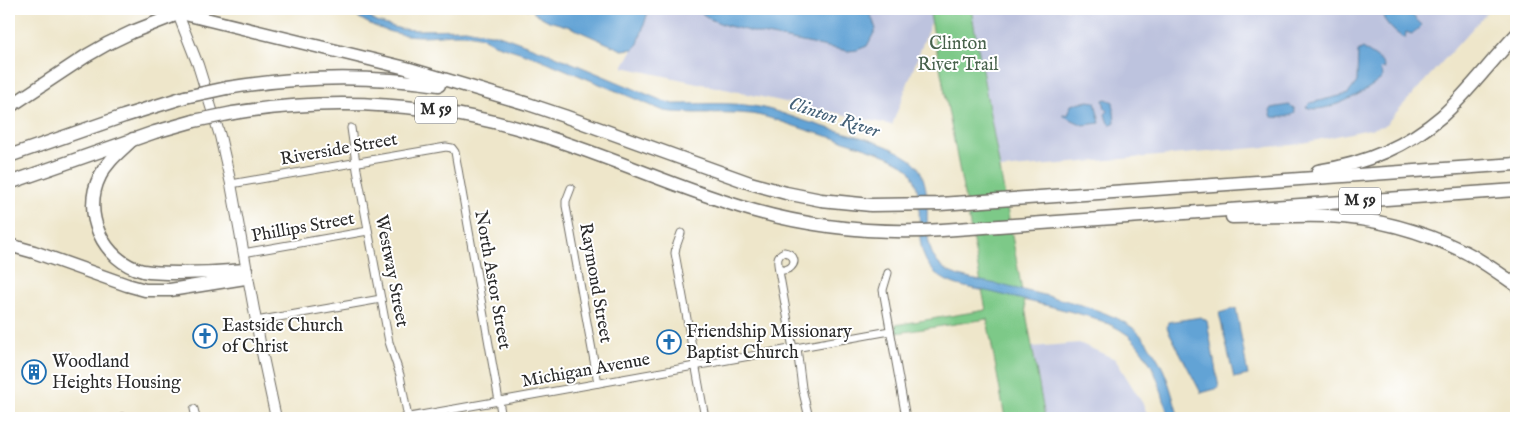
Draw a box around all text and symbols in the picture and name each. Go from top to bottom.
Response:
park label: Clinton River Trail [918,33,999,77]
water label: Clinton River [786,92,884,144]
road number: M 59 [415,96,457,124]
street label: Riverside Street [279,128,399,172]
road number: M 59 [1339,188,1381,215]
street label: Phillips Street [250,208,356,248]
street label: North Astor Street [468,209,516,351]
street label: Westway Street [369,213,413,329]
street label: Raymond Street [573,221,617,345]
place label: Eastside Church of Christ [222,315,344,359]
place label: Friendship Missionary Baptist Church [686,321,852,365]
church icon: Eastside Church of Christ [192,323,218,349]
church icon: Friendship Missionary Baptist Church [656,329,682,355]
street label: Michigan Avenue [520,348,652,394]
place label: Woodland Heights Housing [52,351,181,395]
building icon: Woodland Heights Housing [21,359,47,385]

